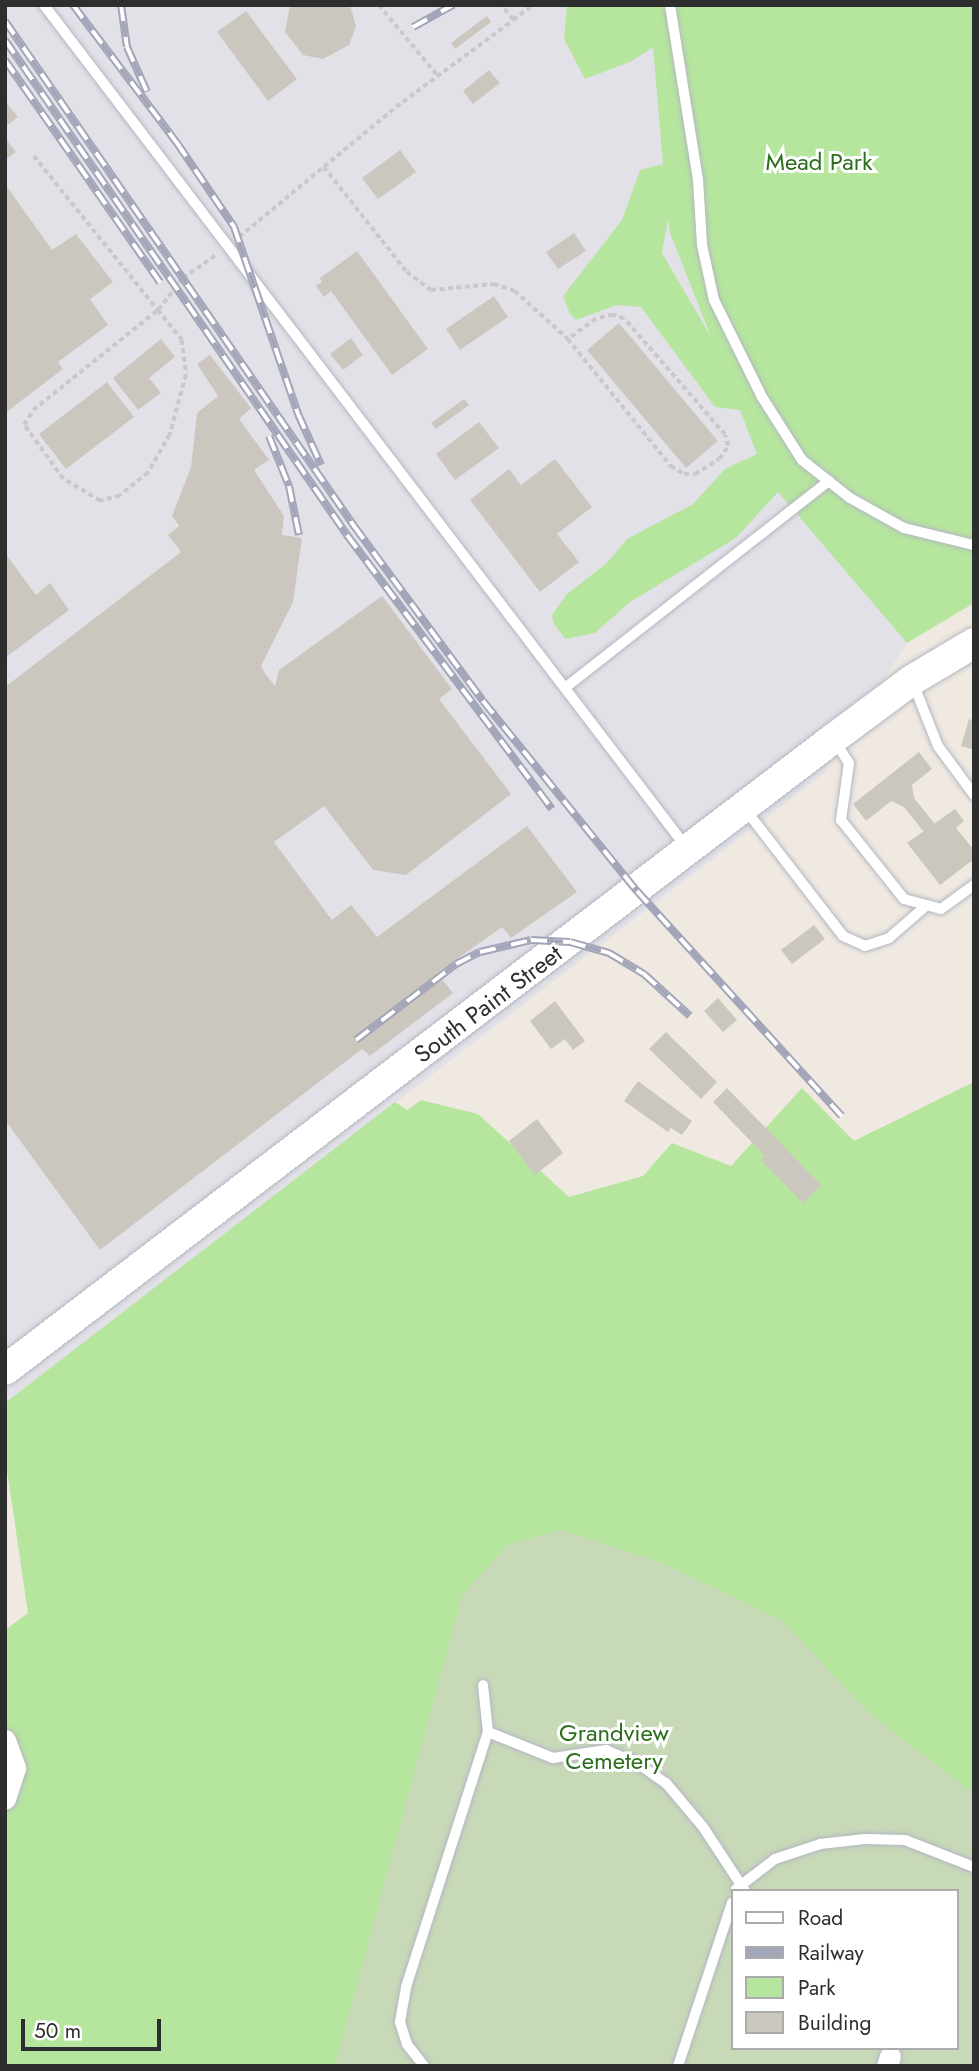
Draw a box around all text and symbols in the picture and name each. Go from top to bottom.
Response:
park label: Mead Park [766,148,872,176]
street label: South Paint Street [408,939,568,1069]
park label: Grandview Cemetery [559,1719,669,1775]
legend [730,1889,958,2050]
text: Road [798,1903,843,1933]
text: Railway [798,1938,864,1968]
text: Park [798,1973,835,2003]
scale bar [24,2004,164,2048]
text: Building [798,2008,871,2038]
text: 50 m [34,2016,81,2046]

